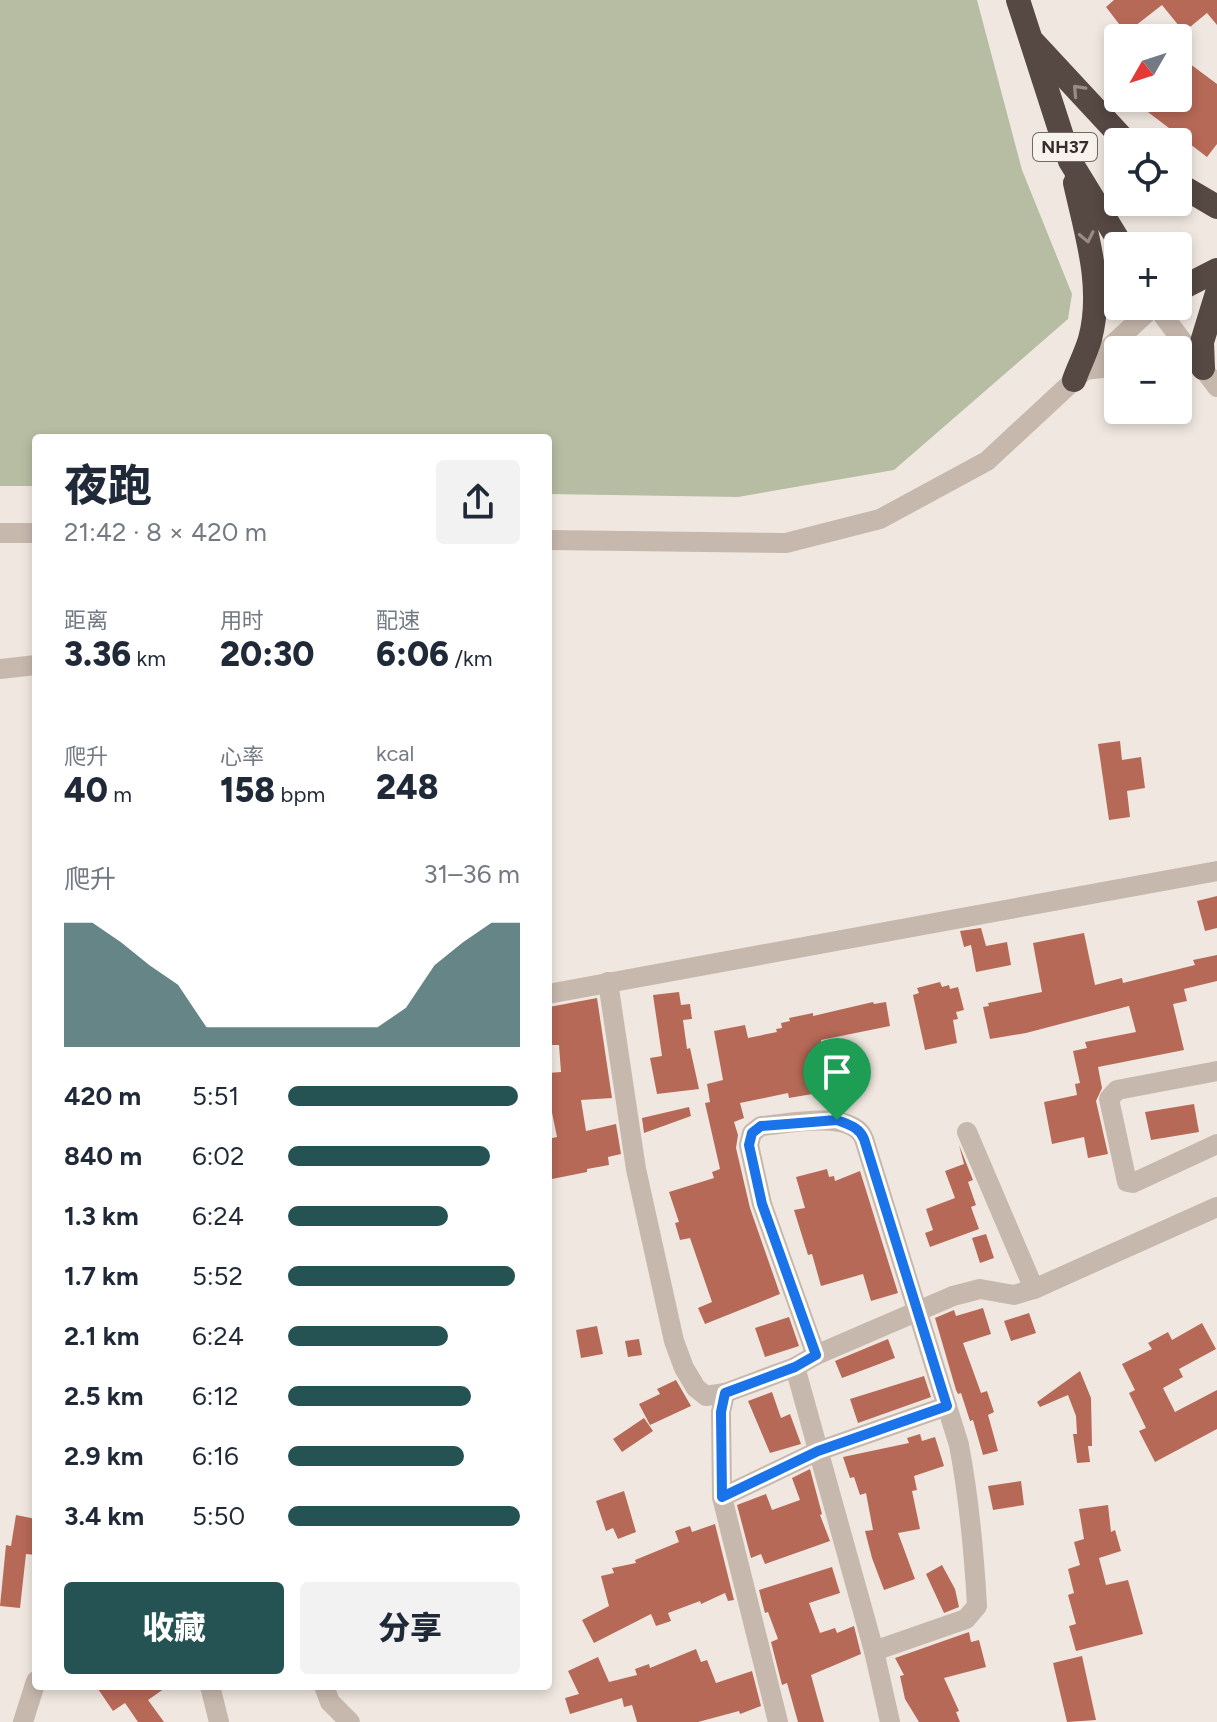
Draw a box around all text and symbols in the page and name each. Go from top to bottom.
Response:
north arrow [1104,24,1192,112]
map controls [1104,24,1192,424]
one-way arrow [1074,84,1088,99]
button: locate [1104,128,1192,216]
road number: NH37 [1033,133,1097,161]
one-way arrow [1078,230,1095,243]
button: + [1104,232,1192,320]
button: − [1104,336,1192,424]
text: 夜跑 [64,459,152,512]
button: share [436,460,520,544]
text: 21:42 · 8 × 420 m [64,516,267,548]
text: 距离 [64,607,108,634]
text: 用时 [220,607,264,634]
text: 配速 [376,607,420,634]
text: 3.36 [64,634,131,675]
text: 20:30 [220,634,314,675]
text: 6:06 [376,634,449,675]
text: km [131,645,166,672]
text: /km [449,645,492,672]
text: kcal [376,740,414,767]
text: 爬升 [64,743,108,770]
text: 心率 [220,743,264,770]
text: 248 [376,767,439,808]
text: 40 [64,770,108,811]
text: 158 [220,770,275,811]
text: m [108,781,132,808]
text: bpm [275,781,325,808]
text: 31–36 m [423,858,520,890]
text: 爬升 [64,863,116,895]
pin [803,1038,871,1120]
icon: arrive [815,1050,859,1094]
text: 420 m [64,1080,141,1112]
text: 5:51 [192,1080,239,1112]
text: 840 m [64,1140,142,1172]
text: 6:02 [192,1140,245,1172]
text: 1.3 km [64,1200,139,1232]
text: 6:24 [192,1200,244,1232]
text: 1.7 km [64,1260,139,1292]
text: 5:52 [192,1260,243,1292]
text: 2.1 km [64,1320,139,1352]
text: 6:24 [192,1320,244,1352]
text: 2.5 km [64,1380,143,1412]
text: 6:12 [192,1380,239,1412]
text: 2.9 km [64,1440,143,1472]
text: 6:16 [192,1440,239,1472]
text: 3.4 km [64,1500,144,1532]
text: 5:50 [192,1500,245,1532]
button: 收藏 [64,1582,284,1674]
button: 分享 [300,1582,520,1674]

